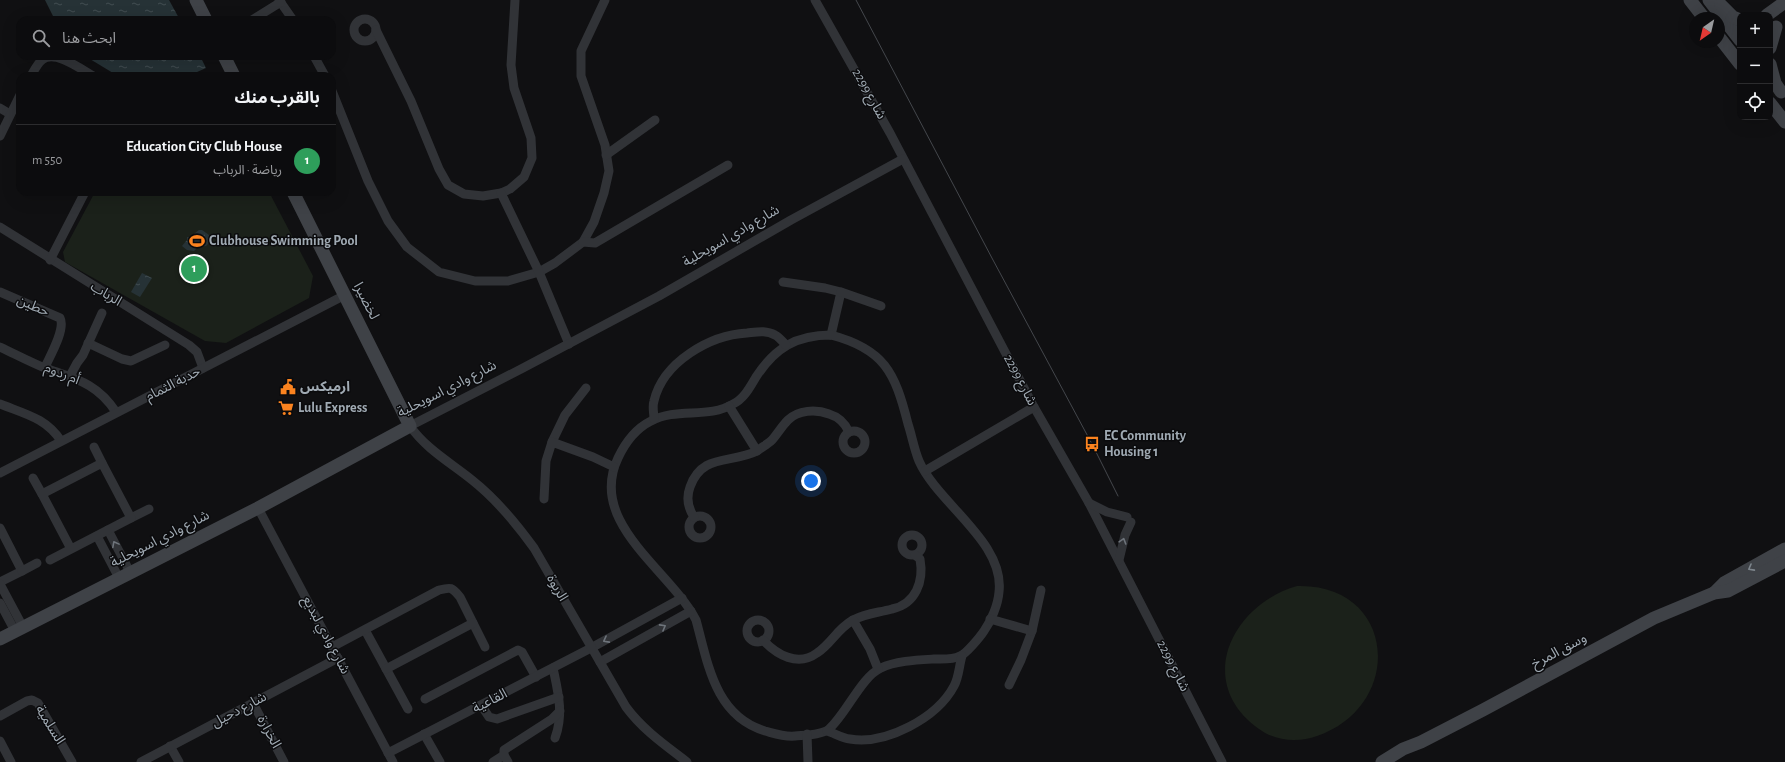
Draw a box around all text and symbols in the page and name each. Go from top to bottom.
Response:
north arrow [1689,12,1725,48]
map controls [1737,12,1773,120]
button: + [1737,12,1773,48]
search box [16,16,336,60]
icon: search [30,27,52,49]
text: ابحث هنا [62,31,116,46]
button: − [1737,48,1773,84]
street label: شارع 2299 [847,66,889,123]
button: locate [1737,84,1773,120]
text: بالقرب منك [235,89,320,106]
text: Education City Club House [126,139,282,154]
text: 550 m [32,154,62,167]
text: 1 [305,154,309,167]
text: رياضة · الرباب [213,164,282,177]
street label: شارع وادي اسويحلية [680,203,783,272]
sports icon: Clubhouse Swimming Pool [188,232,206,250]
place label: Clubhouse Swimming Pool [209,234,358,248]
pin: 1 [181,254,207,284]
street label: الرباب [87,279,124,310]
street label: لخضيرا [350,280,381,322]
street label: حطين [14,293,51,320]
street label: شارع 2299 [998,352,1039,409]
street label: أم ردوم [41,358,83,390]
street label: شارع وادي اسويحلية [395,358,500,423]
street label: حدبة الثمام [143,364,204,406]
public building icon: ارميكس [279,378,297,396]
place label: ارميكس [300,380,350,395]
supermarket icon: Lulu Express [277,399,295,417]
place label: Lulu Express [298,401,367,415]
place label: EC Community Housing 1 [1104,429,1187,459]
bus stop icon: EC Community Housing 1 [1083,435,1101,453]
your location [801,471,821,491]
street label: شارع وادي اسويحلية [108,508,213,573]
one-way arrow [1118,538,1127,545]
one-way arrow [112,541,120,548]
one-way arrow [1748,563,1755,571]
street label: الربوة [543,572,570,604]
street label: شارع وادي لبديع [297,594,352,678]
one-way arrow [659,624,666,631]
street label: وسق المرخ [1529,631,1590,674]
one-way arrow [603,635,611,643]
street label: شارع 2299 [1151,638,1192,695]
street label: القاعية [470,686,510,716]
street label: شارع دحيل [209,690,270,733]
street label: السلمية [33,703,67,747]
street label: الخرارة [254,713,283,751]

